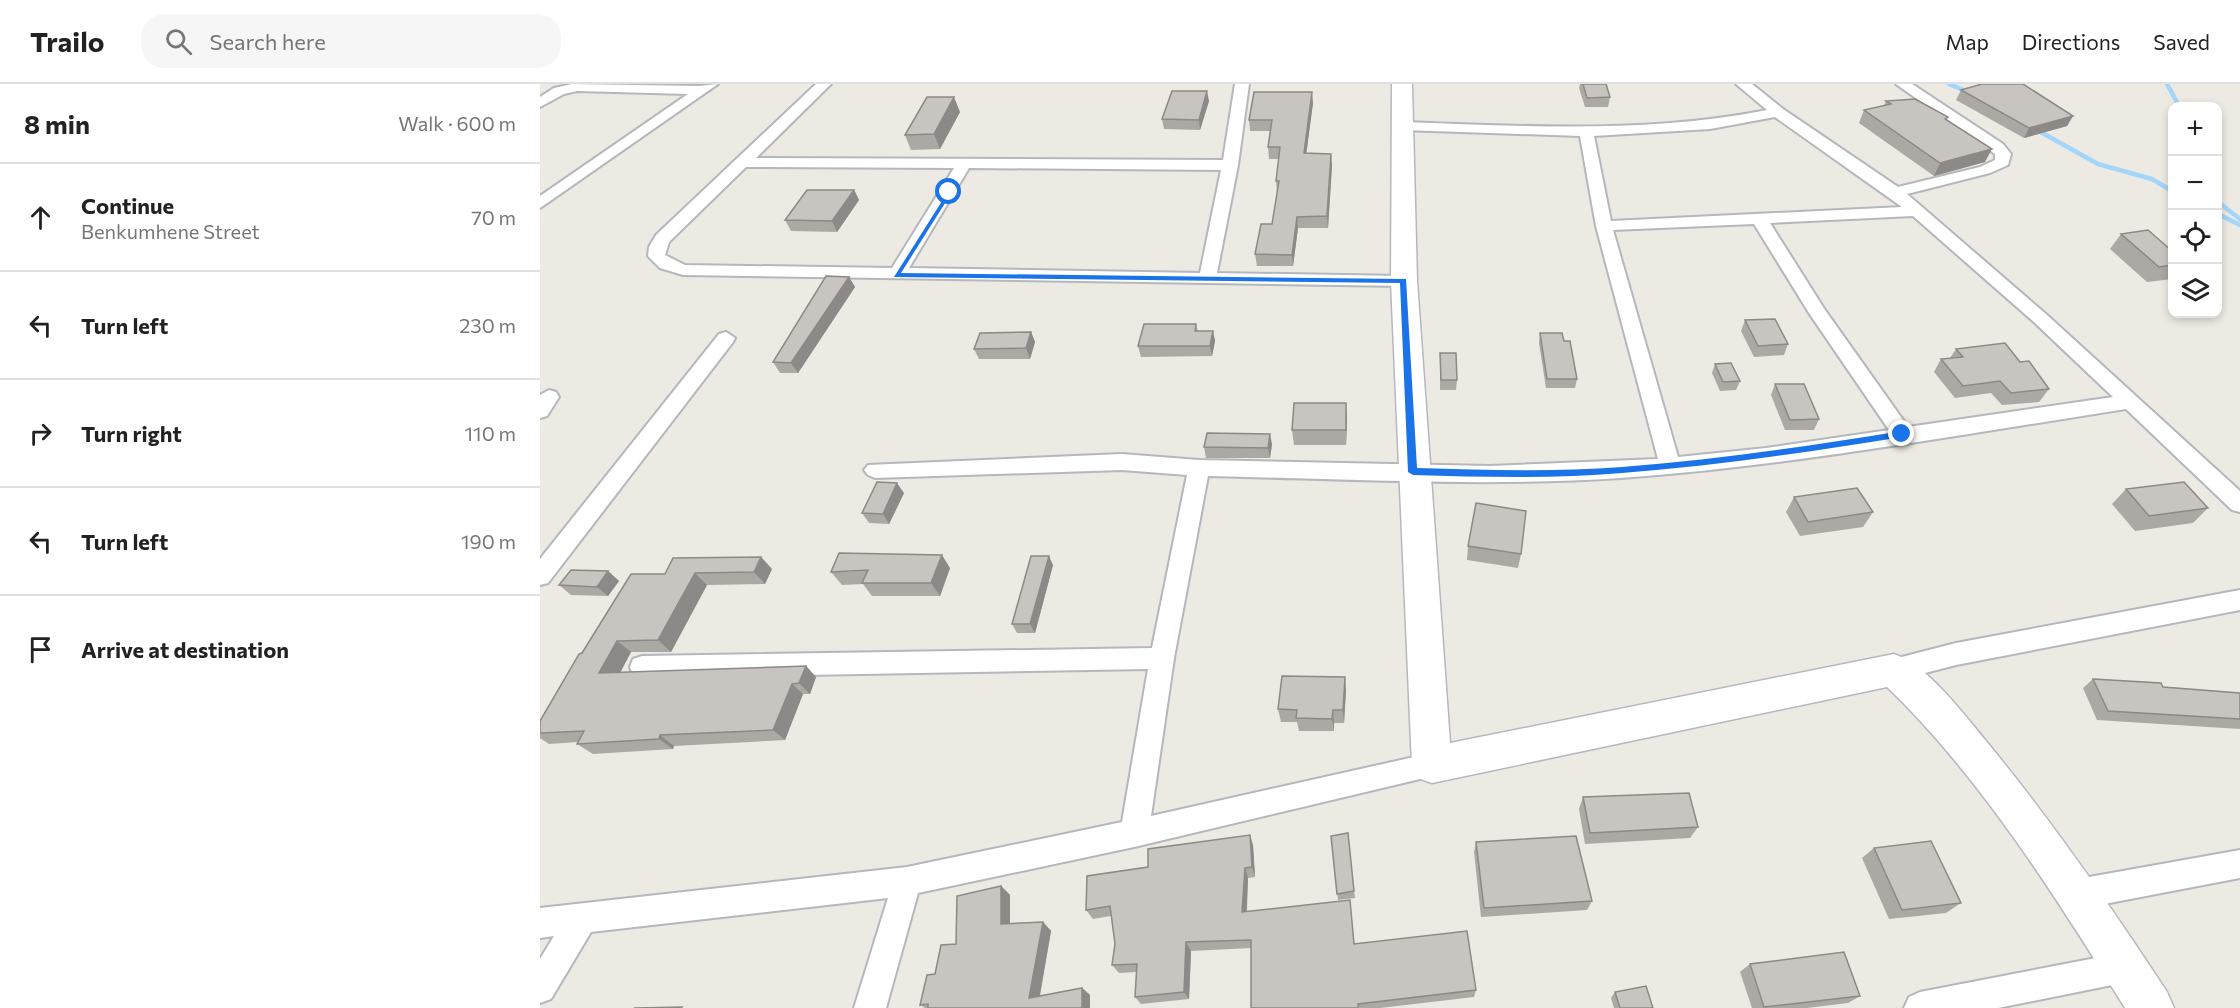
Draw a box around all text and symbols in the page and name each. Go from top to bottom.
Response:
search box [141,14,561,68]
text: Trailo [30,24,105,58]
icon: search [162,25,195,58]
text: Search here [210,28,326,55]
text: Map [1946,29,1989,54]
text: Directions [2022,29,2120,54]
text: Saved [2153,29,2210,54]
map controls [2168,102,2222,318]
button: + [2168,102,2222,156]
text: 8 min [24,108,90,139]
text: Walk · 600 m [398,111,516,135]
button: − [2168,156,2222,210]
route start [935,178,961,204]
text: Continue [81,192,174,219]
icon: ahead [24,201,57,234]
text: 70 m [471,205,516,229]
button: locate [2168,210,2222,264]
text: Benkumhene Street [81,219,260,243]
button: layers [2168,264,2222,318]
icon: left [24,309,57,342]
text: Turn left [81,312,168,339]
text: 230 m [459,313,516,337]
icon: right [24,417,57,450]
text: Turn right [81,420,182,447]
route end [1888,420,1914,446]
text: 110 m [465,421,516,445]
icon: left [24,525,57,558]
text: Turn left [81,528,168,555]
text: 190 m [461,529,516,553]
icon: arrive [24,633,57,666]
text: Arrive at destination [81,636,289,663]

